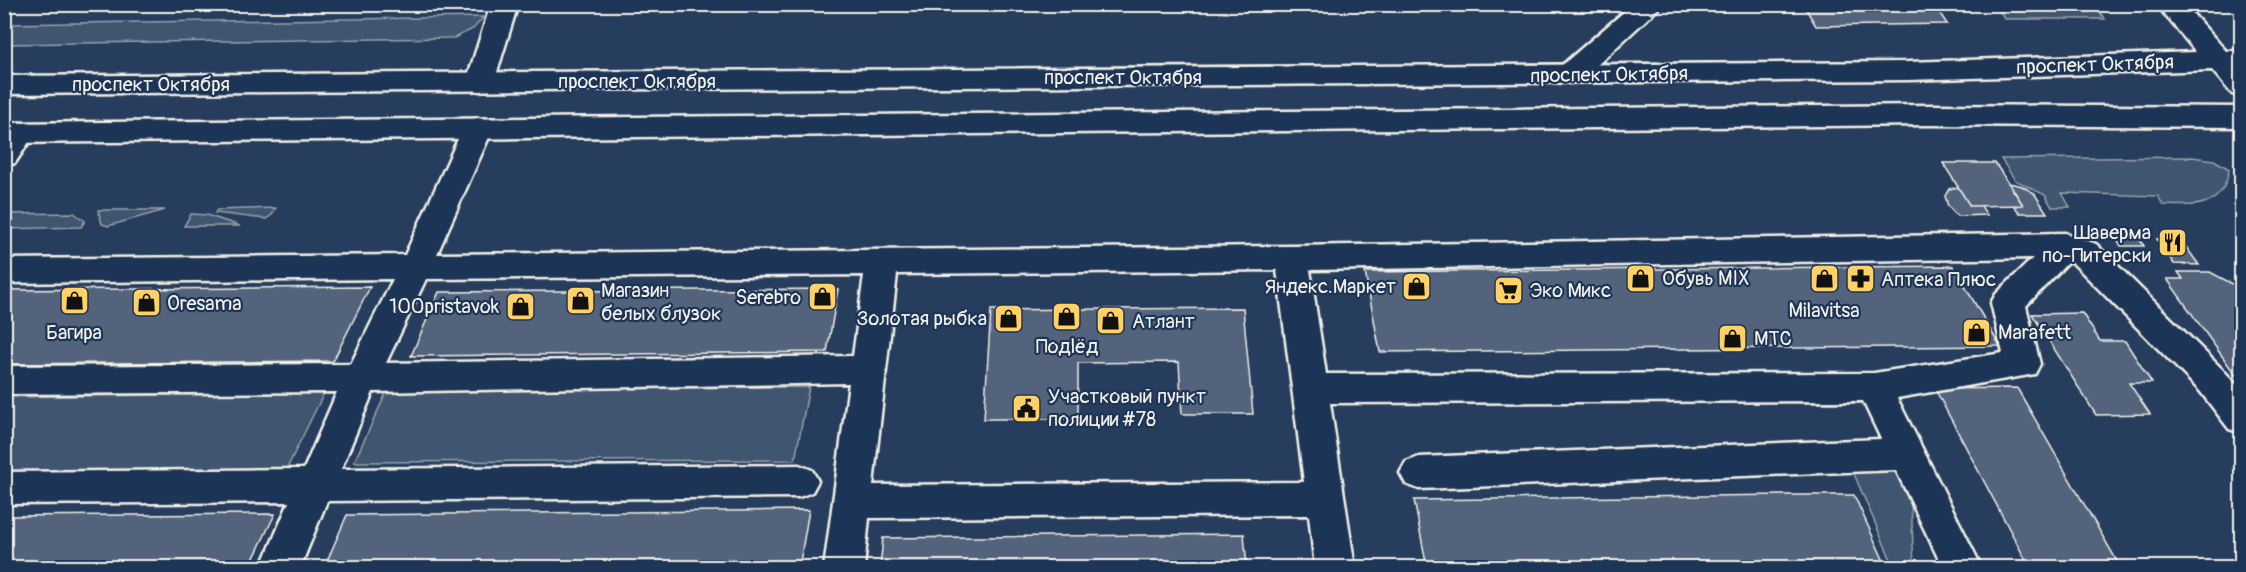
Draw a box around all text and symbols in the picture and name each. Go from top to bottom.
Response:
street label: проспект Октября [2016,49,2174,80]
street label: проспект Октября [1530,61,1688,88]
street label: проспект Октября [1044,65,1202,90]
street label: проспект Октября [558,69,716,94]
street label: проспект Октября [72,72,230,97]
place label: Шаверма по-Питерски [2042,220,2151,268]
restaurant icon: Шаверма по-Питерски [2156,227,2188,259]
shop icon: Обувь MIX [1625,262,1657,294]
shop icon: Milavitsa [1808,263,1840,295]
pharmacy icon: Аптека Плюс [1844,263,1876,295]
place label: Обувь MIX [1662,266,1749,291]
place label: Аптека Плюс [1881,267,1996,292]
shop icon: Яндекс.Маркет [1401,270,1433,302]
place label: Яндекс.Маркет [1264,274,1396,299]
supermarket icon: Эко Микс [1493,274,1525,306]
place label: Магазин белых блузок [601,278,721,326]
place label: Эко Микс [1530,278,1611,303]
shop icon: Serebro [806,281,838,313]
shop icon: Багира [58,285,90,317]
shop icon: Магазин белых блузок [564,285,596,317]
place label: Serebro [736,285,801,310]
shop icon: Oresama [130,287,162,319]
shop icon: 100pristavok [504,290,536,322]
place label: Oresama [167,291,242,316]
place label: 100pristavok [389,294,500,319]
place label: Milavitsa [1789,298,1859,323]
shop icon: Подlёд [1051,300,1083,332]
shop icon: Золотая рыбка [992,302,1024,334]
shop icon: Атлант [1095,305,1127,337]
place label: Золотая рыбка [857,306,987,331]
place label: Атлант [1132,309,1195,334]
shop icon: Marafett [1961,316,1993,348]
place label: Багира [46,320,102,345]
place label: Marafett [1998,320,2072,345]
shop icon: МТС [1717,322,1749,354]
place label: МТС [1754,326,1792,351]
place label: Подlёд [1036,334,1098,359]
place label: Участковый пункт полиции #78 [1048,384,1206,432]
public building icon: Участковый пункт полиции #78 [1011,392,1043,424]

